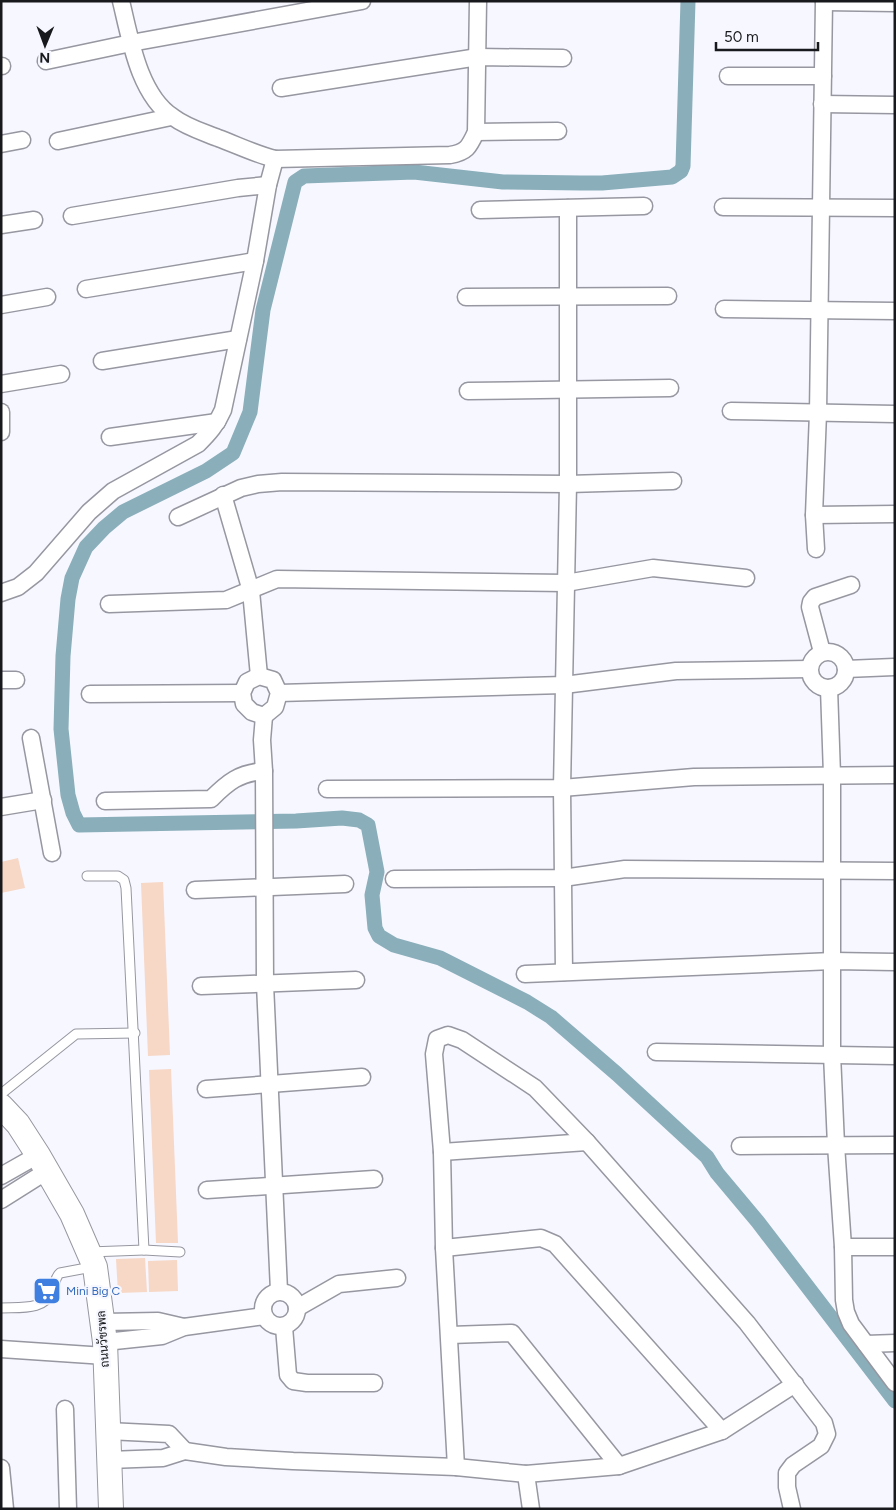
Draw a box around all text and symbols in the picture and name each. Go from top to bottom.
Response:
north arrow [20,20,70,70]
scale bar [716,20,818,52]
text: 50 m [724,28,759,46]
text: N [39,49,50,66]
supermarket icon: Mini Big C [32,1276,62,1306]
place label: Mini Big C [66,1284,121,1298]
street label: ถนนวัชรพล [94,1310,112,1368]

